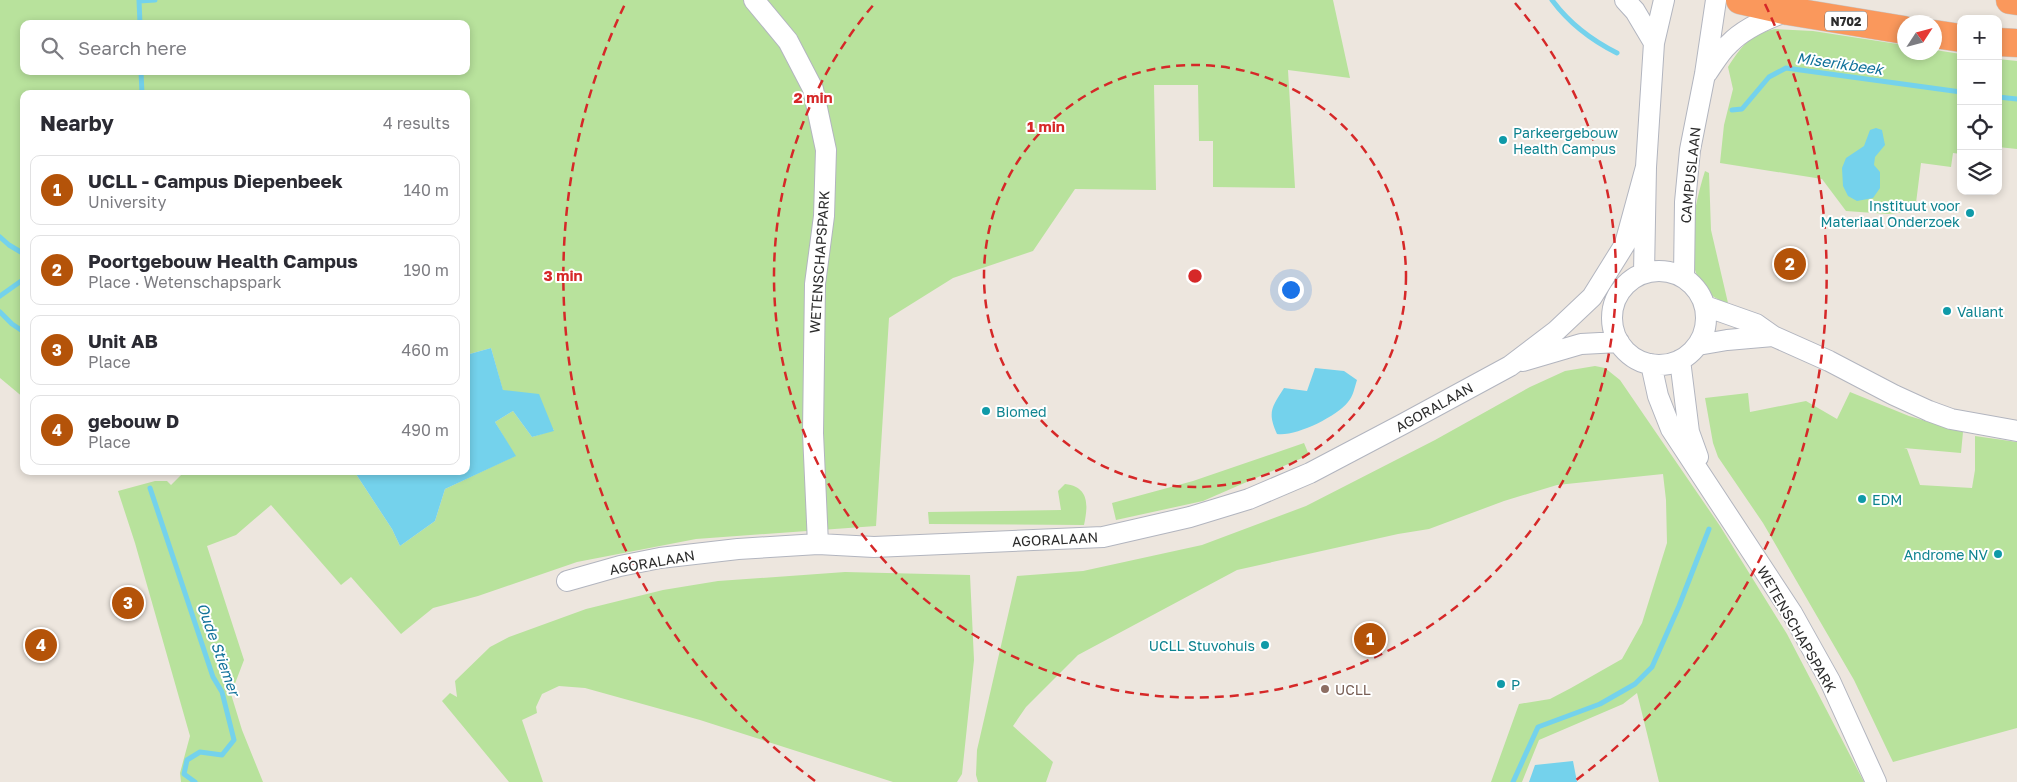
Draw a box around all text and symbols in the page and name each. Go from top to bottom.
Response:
road number: N702 [1825,12,1867,30]
north arrow [1897,15,1942,60]
map controls [1957,15,2002,195]
button: + [1957,15,2002,60]
search box [20,20,470,75]
icon: search [38,34,66,62]
text: Search here [78,36,187,59]
water label: Miserikbeek [1796,48,1886,78]
button: − [1957,60,2002,105]
text: 2 min [793,88,833,106]
button: locate [1957,105,2002,150]
text: Nearby [40,110,114,136]
text: 4 results [383,113,450,133]
text: 1 min [1027,117,1065,135]
place label: Parkeergebouw Health Campus [1513,124,1618,157]
street label: CAMPUSLAAN [1676,126,1704,224]
marker: Parkeergebouw Health Campus [1497,134,1509,146]
button: layers [1957,150,2002,195]
text: UCLL - Campus Diepenbeek [88,169,343,192]
text: 1 [53,180,61,200]
text: 140 m [403,180,449,200]
street label: WETENSCHAPSPARK [806,190,832,334]
text: University [88,192,166,212]
place label: Instituut voor Materiaal Onderzoek [1821,197,1961,230]
marker: Instituut voor Materiaal Onderzoek [1964,207,1976,219]
pin: 2 [1774,245,1806,283]
text: Poortgebouw Health Campus [88,249,358,272]
text: 2 [52,260,62,280]
text: 190 m [403,260,449,280]
text: 3 min [543,266,583,284]
centre of rings [1186,267,1204,285]
text: Place · Wetenschapspark [88,272,282,292]
your location [1278,277,1304,303]
place label: Valiant [1957,303,2004,320]
marker: Valiant [1941,305,1953,317]
text: Unit AB [88,329,158,352]
text: 3 [52,340,62,360]
text: 460 m [401,340,449,360]
text: Place [88,352,131,372]
street label: AGORALAAN [1392,379,1476,435]
place label: Biomed [996,403,1047,420]
marker: Biomed [980,405,992,417]
text: gebouw D [88,409,179,432]
text: 4 [52,420,62,440]
text: 490 m [401,420,449,440]
text: Place [88,432,131,452]
place label: EDM [1872,491,1902,508]
marker: EDM [1856,493,1868,505]
street label: AGORALAAN [1011,528,1099,550]
street label: AGORALAAN [608,546,696,578]
place label: Androme NV [1904,546,1989,563]
marker: Androme NV [1992,548,2004,560]
street label: WETENSCHAPSPARK [1754,563,1840,696]
pin: 3 [112,584,144,622]
water label: Oude Stiemer [194,600,245,700]
pin: 1 [1354,620,1386,658]
pin: 4 [25,626,57,664]
place label: UCLL Stuvohuis [1149,637,1255,654]
marker: UCLL Stuvohuis [1259,639,1271,651]
place label: P [1511,676,1520,693]
marker: P [1495,678,1507,690]
place label: UCLL [1335,681,1371,698]
marker: UCLL [1319,683,1331,695]

